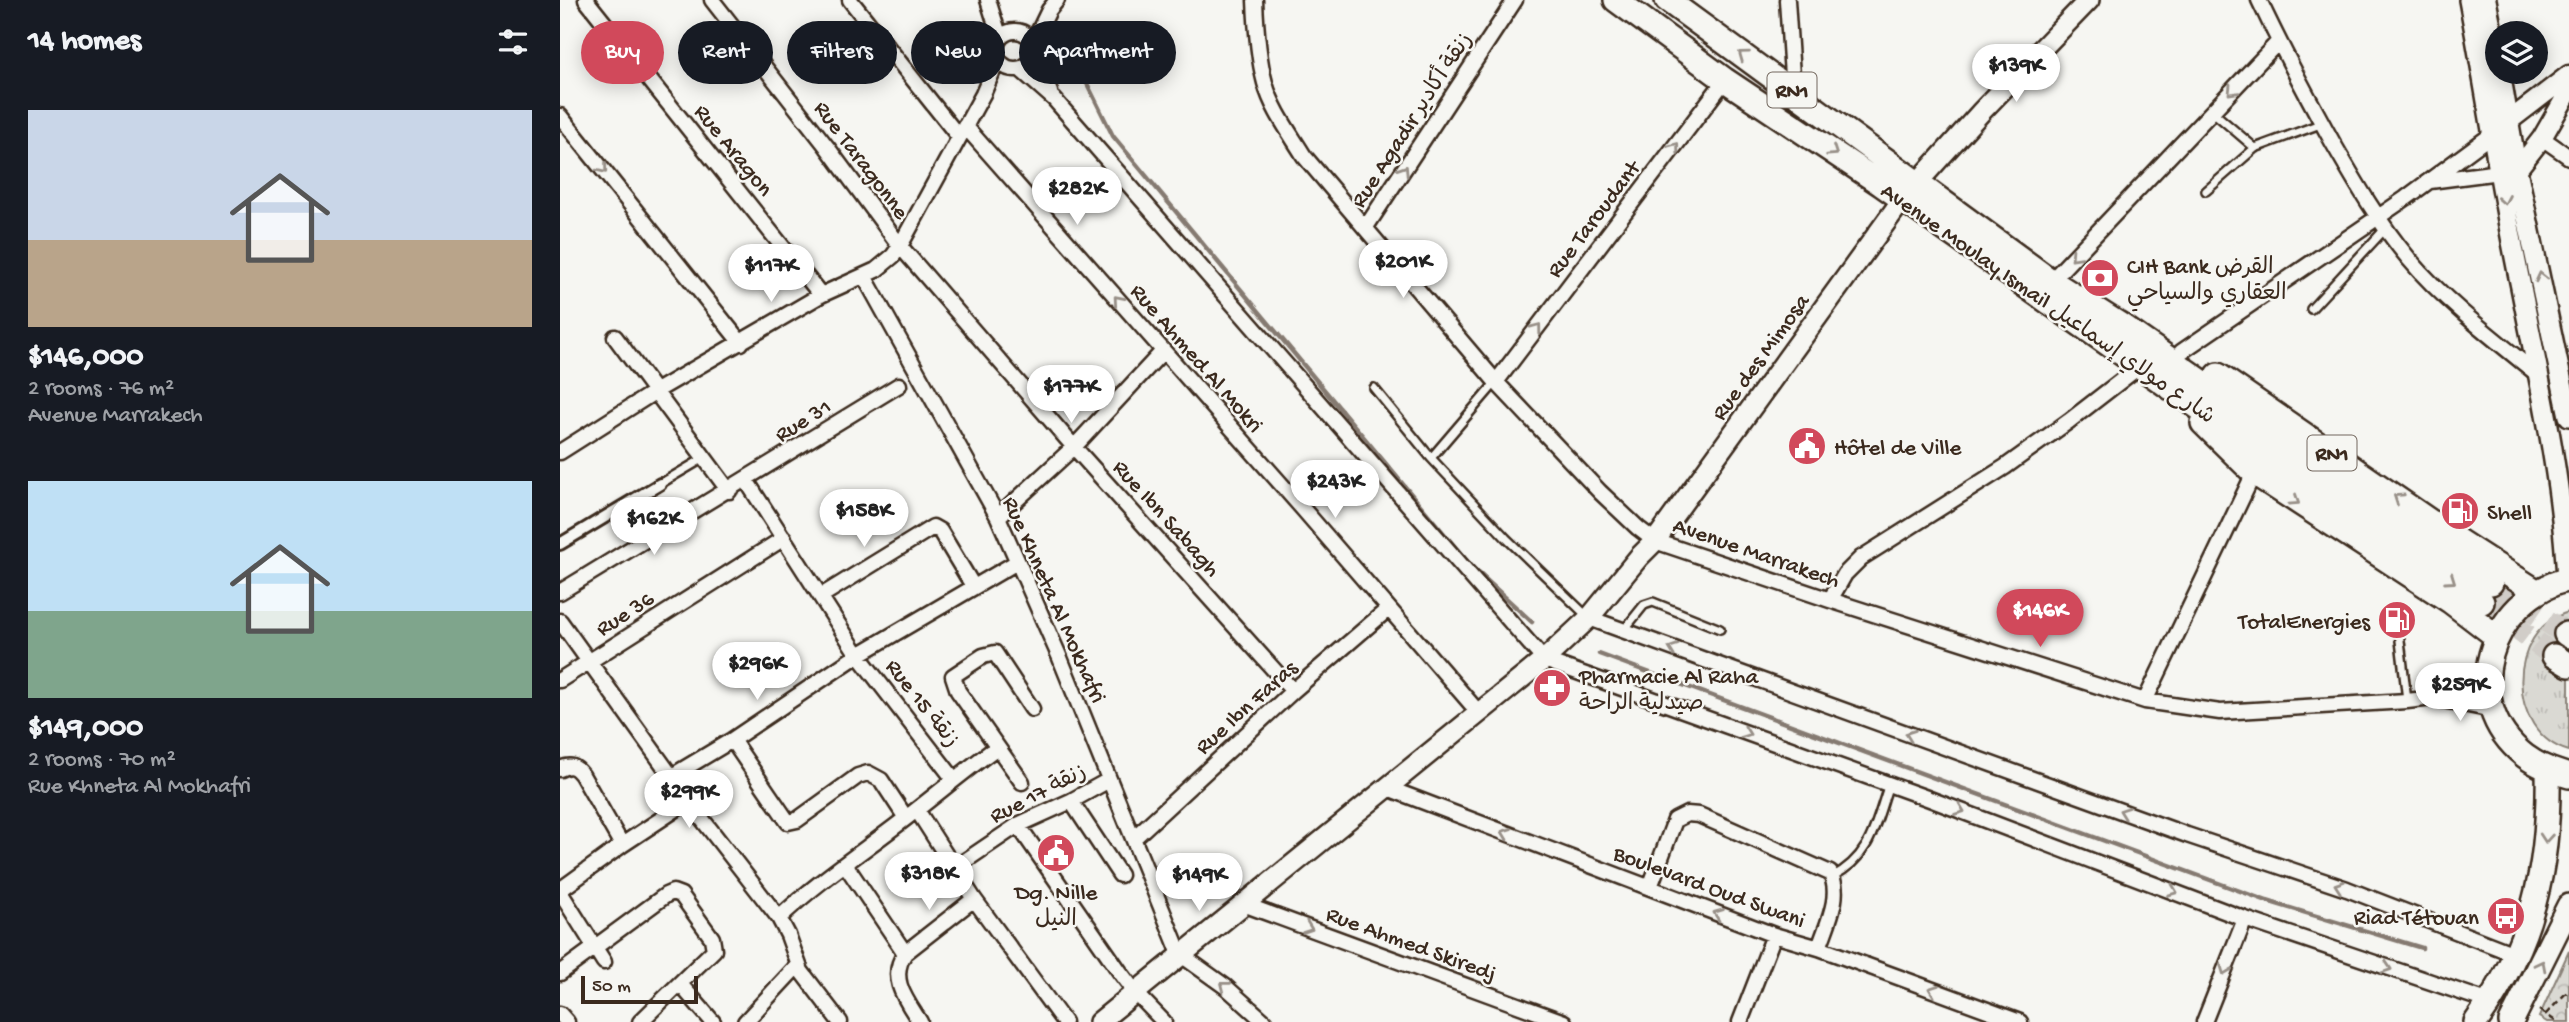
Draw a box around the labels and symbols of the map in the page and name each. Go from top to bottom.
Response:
street label: Rue Agadir زنقة أكادير [1343,26,1480,214]
pin: $139K [1967,44,2065,104]
one-way arrow [1738,51,1751,63]
road number: RN1 [1768,72,1816,108]
one-way arrow [2227,83,2240,96]
street label: Rue Taragonne [807,97,914,227]
street label: Rue Aragon [687,100,778,203]
one-way arrow [1666,142,1679,154]
one-way arrow [1825,144,1838,157]
street label: Rue Taroudant [1542,155,1648,284]
one-way arrow [594,162,607,174]
one-way arrow [1395,165,1408,178]
pin: $282K [1028,168,1126,227]
street label: Avenue Moulay Ismail شارع مولاي إسماعيل [1875,179,2219,431]
one-way arrow [2496,194,2511,206]
pin: $201K [1354,240,1452,300]
pin: $117K [722,244,820,304]
one-way arrow [2071,248,2084,261]
place label: CIH Bank القرض العقاري والسياحي [2127,255,2287,312]
bank icon: CIH Bank القرض العقاري والسياحي [2079,257,2121,299]
one-way arrow [2535,271,2549,283]
street label: Rue Ahmed Al Mokri [1123,279,1267,439]
street label: Rue des Mimosa [1707,289,1818,427]
one-way arrow [1114,295,1126,308]
one-way arrow [1529,323,1542,336]
pin: $177K [1022,366,1120,425]
street label: Rue 31 [771,394,837,450]
public building icon: Hôtel de Ville [1786,425,1828,467]
road number: RN1 [2308,435,2356,470]
place label: Hôtel de Ville [1834,436,1963,463]
street label: Rue Ibn Sabagh [1106,455,1225,583]
pin: $243K [1286,461,1384,520]
pin: $158K [815,490,913,549]
fuel station icon: Shell [2439,490,2481,532]
one-way arrow [2287,492,2300,505]
street label: Rue Khneta Al Mokhafri [995,493,1111,708]
one-way arrow [2393,494,2406,506]
pin: $162K [605,498,703,557]
place label: Shell [2487,501,2532,528]
street label: Avenue Marrakech [1669,513,1843,596]
one-way arrow [2443,572,2456,584]
street label: Rue 36 [592,586,660,644]
pin: $146K [1991,590,2089,649]
fuel station icon: TotalEnergies [2376,599,2418,641]
place label: TotalEnergies [2236,610,2371,637]
pin: $296K [708,642,806,702]
one-way arrow [1668,643,1680,657]
street label: Rue 15 زنقة [878,655,964,754]
street label: Rue Ibn Faras [1191,655,1304,762]
pin: $259K [2411,664,2509,723]
place label: Pharmacie Al Raha صيدلية الراحة [1578,665,1759,718]
pharmacy icon: Pharmacie Al Raha صيدلية الراحة [1531,667,1573,709]
one-way arrow [1740,725,1752,739]
one-way arrow [1905,729,1917,743]
street label: Rue 17 زنقة [986,759,1091,831]
pin: $299K [640,770,738,830]
one-way arrow [1954,802,1966,816]
one-way arrow [2119,806,2131,820]
one-way arrow [1500,827,1512,841]
public building icon: Dg. Nille النيل [1035,832,1077,874]
one-way arrow [2539,832,2554,843]
street label: Boulevard Oud Swani [1608,841,1808,936]
pin: $318K [880,852,978,912]
pin: $149K [1150,853,1248,913]
one-way arrow [2333,880,2346,894]
place label: Dg. Nille النيل [1013,881,1099,934]
one-way arrow [2166,883,2178,897]
bus stop icon: Riad Tétouan [2485,895,2527,937]
street label: Rue Ahmed Skiredj [1322,902,1500,989]
place label: Riad Tétouan [2354,906,2479,933]
one-way arrow [1713,908,1725,922]
one-way arrow [1301,920,1313,934]
one-way arrow [2381,960,2393,974]
one-way arrow [2533,960,2547,972]
one-way arrow [2219,964,2233,976]
scale bar [581,973,698,1005]
one-way arrow [1219,982,1232,994]
one-way arrow [1927,984,1939,998]

